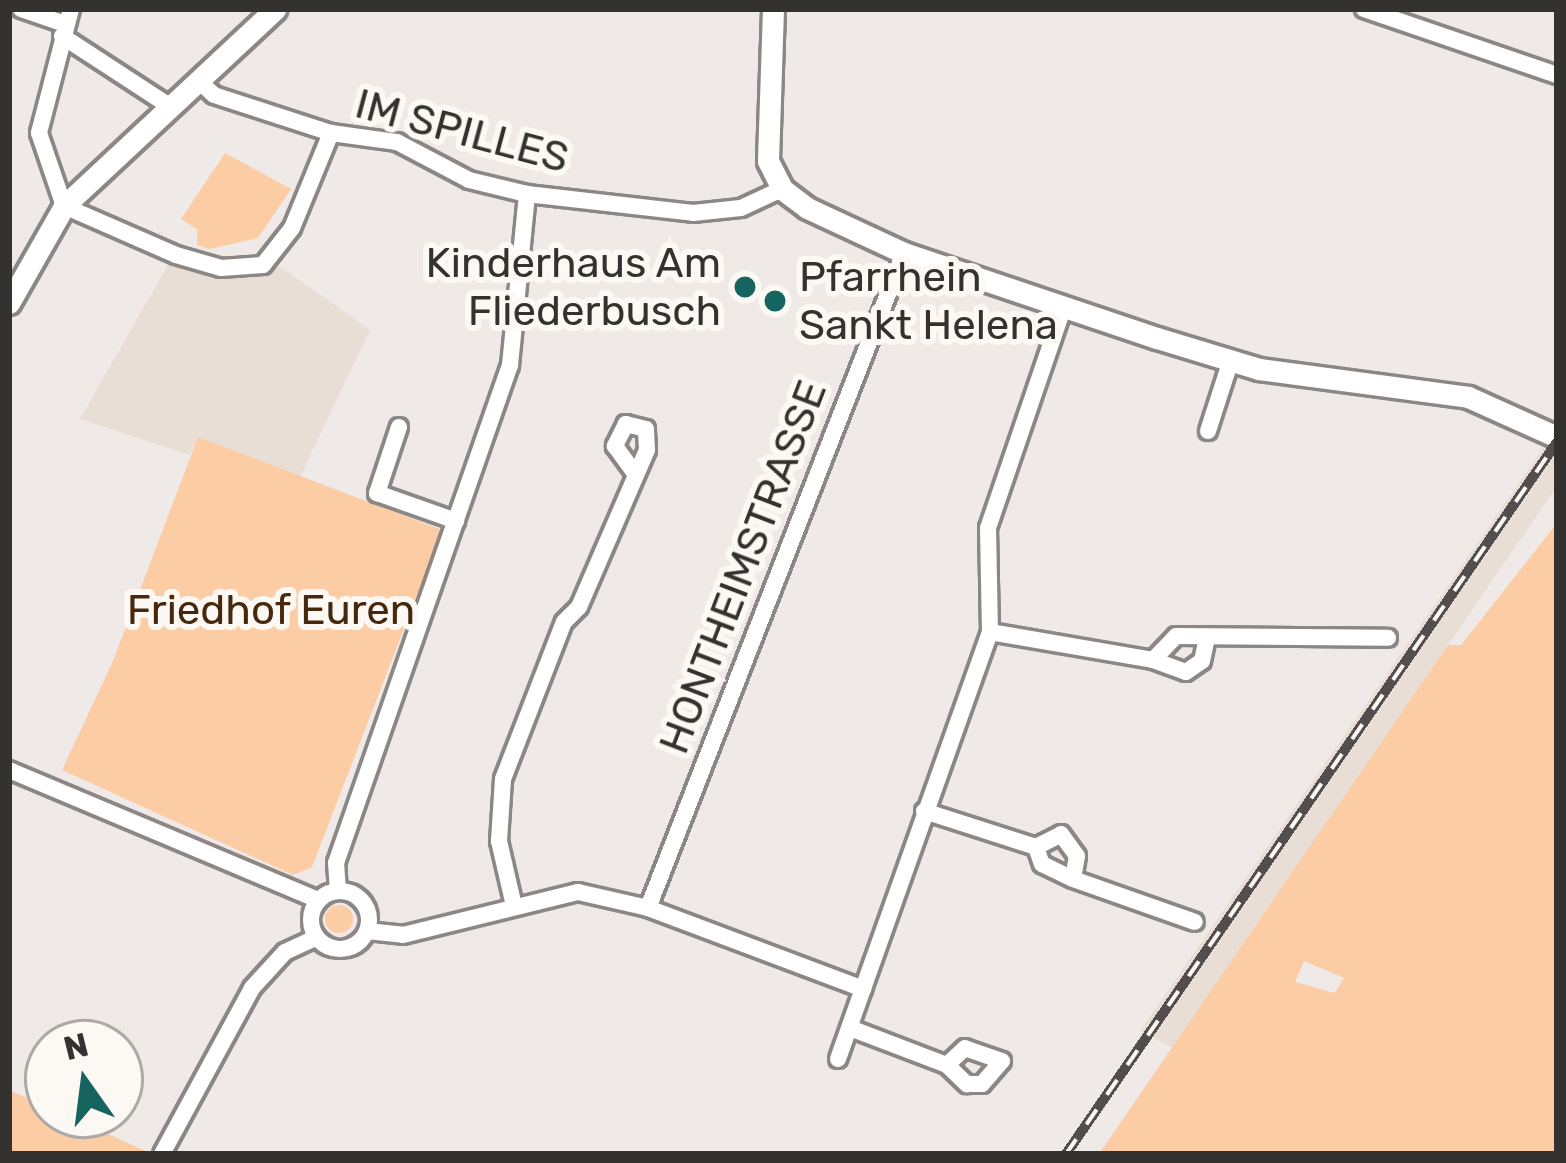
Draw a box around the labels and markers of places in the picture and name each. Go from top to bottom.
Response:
place label: Kinderhaus Am Fliederbusch [424,238,721,336]
place label: Pfarrhein Sankt Helena [799,252,1058,350]
marker: Kinderhaus Am Fliederbusch [732,274,758,300]
marker: Pfarrhein Sankt Helena [762,288,788,314]

